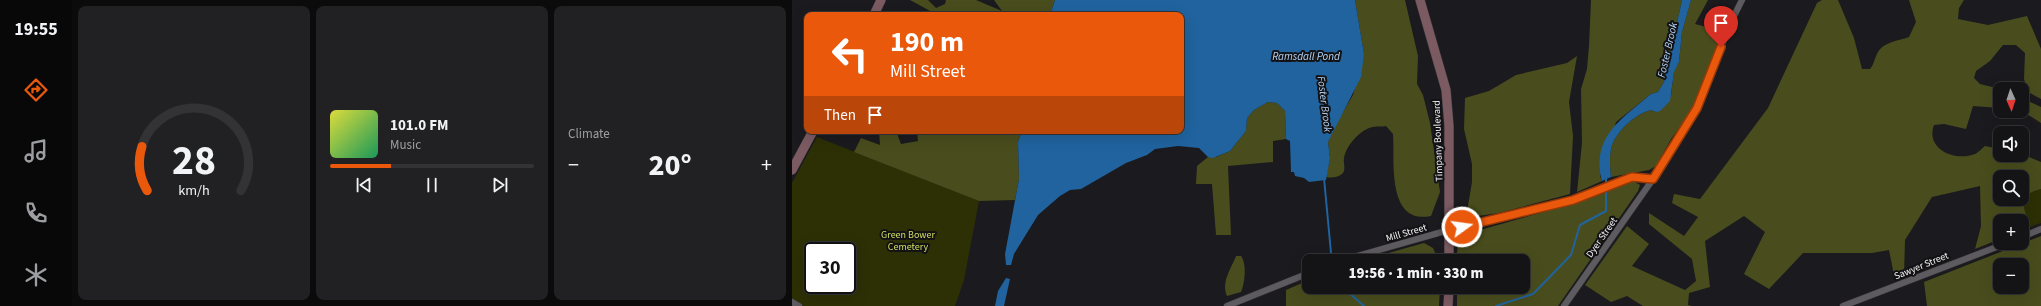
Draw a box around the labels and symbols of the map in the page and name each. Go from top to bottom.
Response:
pin [1704,6,1738,47]
water label: Foster Brook [1654,20,1681,79]
water label: Ramsdall Pond [1272,49,1341,64]
water label: Foster Brook [1314,75,1335,134]
north arrow [1993,82,2029,118]
street label: Timpany Boulevard [1430,100,1446,182]
position arrow [1441,206,1483,248]
street label: Dyer Street [1583,214,1621,261]
street label: Mill Street [1384,220,1429,245]
park label: Green Bower Cemetery [881,228,935,254]
speed limit sign: 30 [804,242,856,294]
street label: Sawyer Street [1892,248,1951,283]

